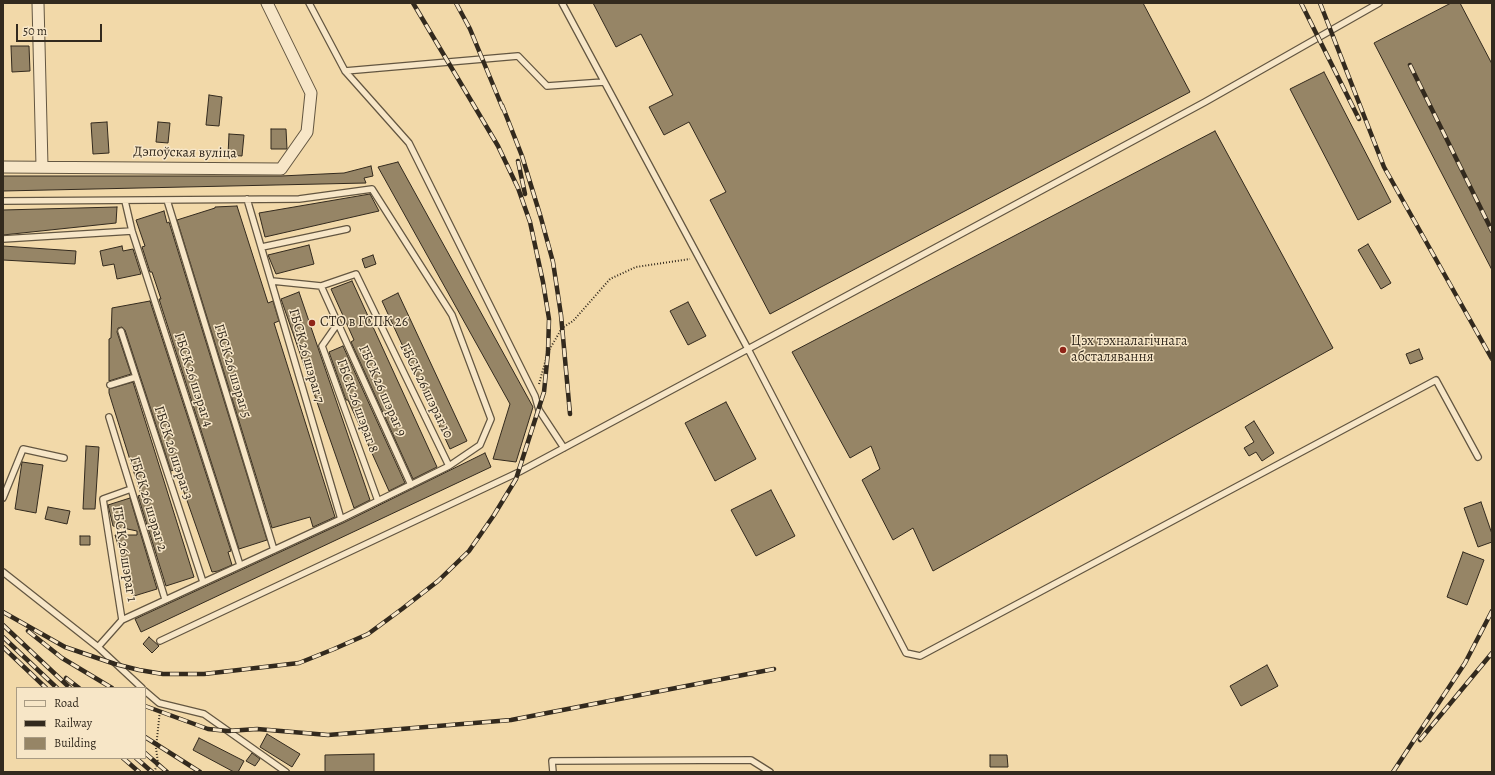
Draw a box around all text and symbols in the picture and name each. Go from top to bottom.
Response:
scale bar [18,16,104,42]
text: 50 m [23,23,47,39]
street label: Дэпоўская вуліца [133,144,237,162]
street label: ГБСК 26 шэраг 7 [284,307,328,405]
place label: СТО в ГСПК 26 [320,315,408,331]
marker: СТО в ГСПК 26 [307,318,317,328]
street label: ГБСК 26 шэраг 5 [210,322,254,420]
street label: ГБСК 26 шэраг 4 [170,331,216,429]
place label: Цэх тэхналагічнага абсталявання [1071,334,1187,366]
street label: ГБСК 26 шэраг 10 [396,341,456,441]
street label: ГБСК 26 шэраг 9 [354,343,410,439]
marker: Цэх тэхналагічнага абсталявання [1058,345,1068,355]
street label: ГБСК 26 шэраг 8 [332,357,382,455]
street label: ГБСК 26 шэраг 3 [150,404,196,502]
street label: ГБСК 26 шэраг 2 [126,454,170,554]
street label: ГБСК 26 шэраг 1 [108,505,140,603]
legend [16,687,146,759]
text: Road [54,695,79,711]
text: Railway [54,715,92,731]
text: Building [54,735,96,751]

